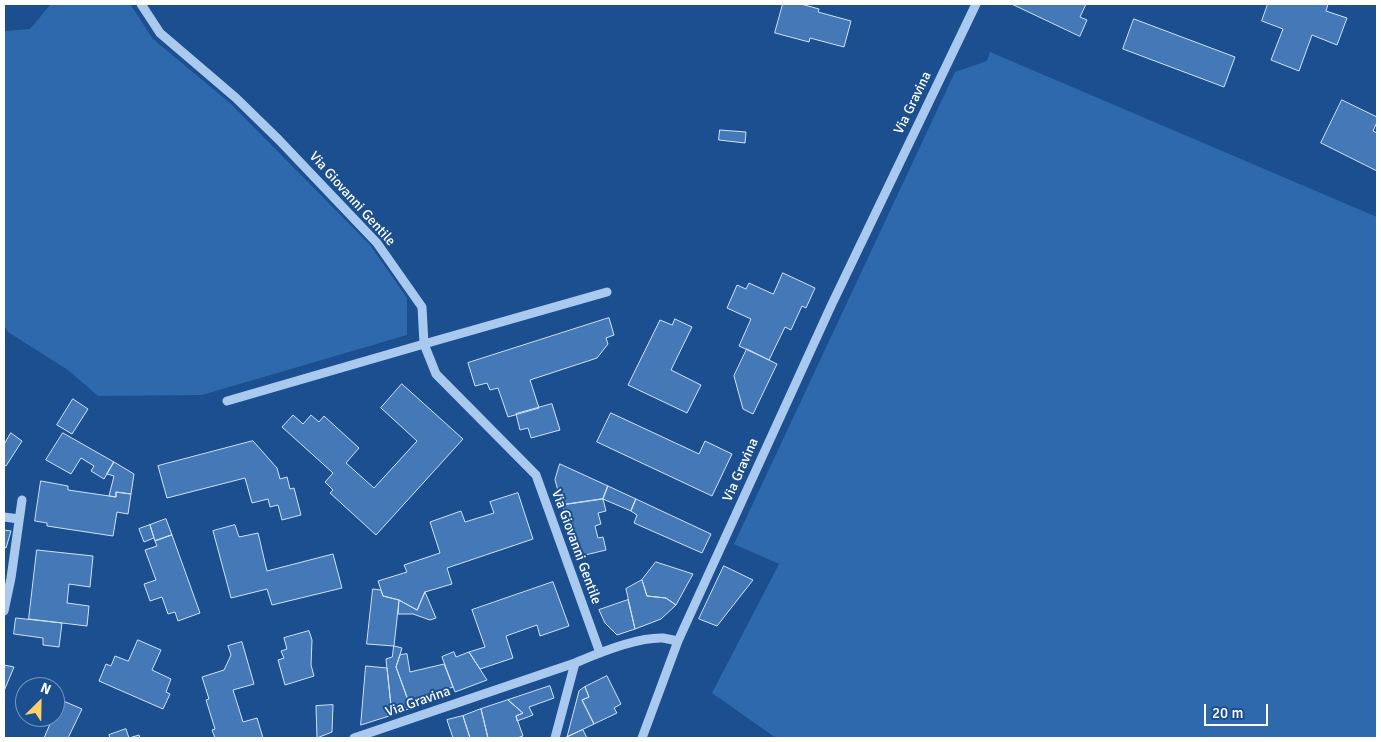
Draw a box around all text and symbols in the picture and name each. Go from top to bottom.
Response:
street label: Via Gravina [891,69,935,137]
street label: Via Giovanni Gentile [305,148,399,250]
street label: Via Gravina [720,436,762,504]
street label: Via Giovanni Gentile [547,487,605,607]
north arrow [15,677,65,727]
text: N [38,679,53,698]
street label: Via Gravina [383,683,453,721]
scale bar [1206,694,1270,726]
text: 20 m [1212,704,1243,722]

